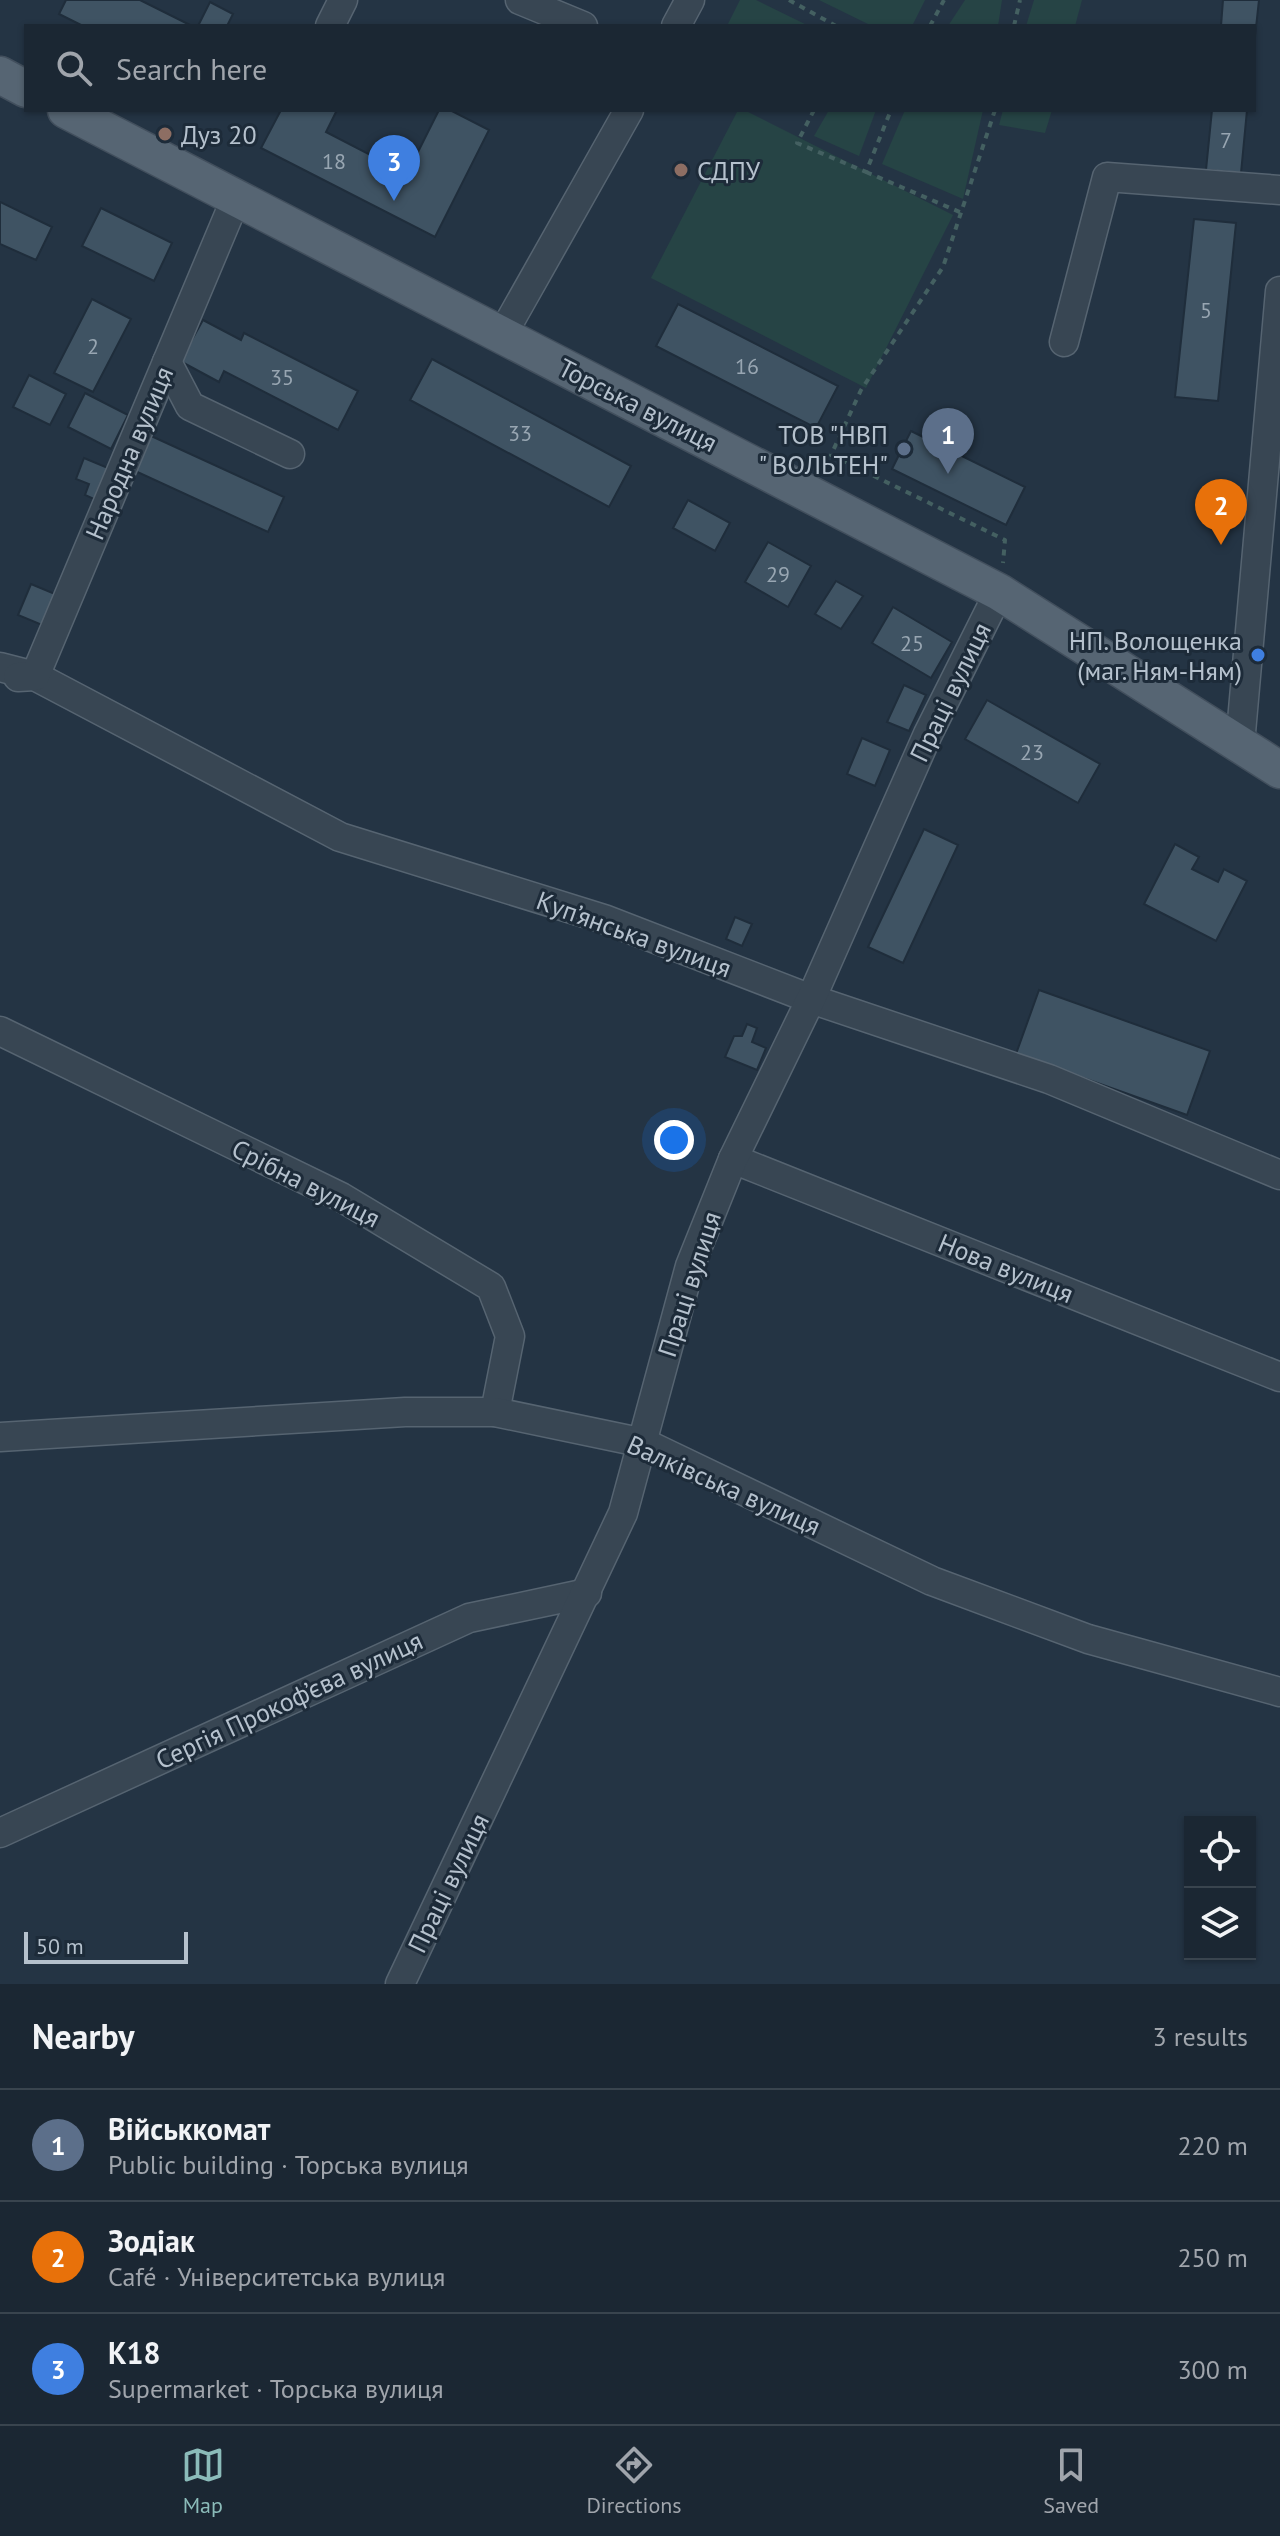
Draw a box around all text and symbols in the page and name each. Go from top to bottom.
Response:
search box [24,24,1256,112]
icon: search [52,46,96,90]
text: Search here [116,49,267,88]
place label: Дуз 20 [181,118,257,151]
marker: Дуз 20 [156,125,174,143]
house number: 7 [1220,126,1232,154]
pin: 3 [368,135,420,201]
house number: 18 [322,147,346,175]
place label: СДПУ [697,154,761,187]
marker: СДПУ [672,161,690,179]
house number: 5 [1200,296,1212,324]
house number: 2 [87,332,99,360]
street label: Торська вулиця [553,351,723,459]
house number: 16 [735,352,759,380]
street label: Народна вулиця [78,362,180,544]
house number: 35 [270,363,294,391]
pin: 1 [922,408,974,474]
place label: ТОВ "НВП " ВОЛЬТЕН" [759,418,888,481]
house number: 33 [508,419,532,447]
marker: ТОВ "НВП " ВОЛЬТЕН" [895,440,913,458]
pin: 2 [1195,479,1247,545]
house number: 29 [766,560,790,588]
street label: Праці вулиця [902,617,998,767]
place label: НП. Волощенка (маг. Ням-Ням) [1069,624,1242,687]
house number: 25 [900,629,924,657]
marker: НП. Волощенка (маг. Ням-Ням) [1249,646,1267,664]
house number: 23 [1020,738,1044,766]
street label: Куп’янська вулиця [532,883,736,985]
your location [654,1120,694,1160]
street label: Срібна вулиця [226,1131,386,1235]
street label: Праці вулиця [650,1207,728,1361]
street label: Нова вулиця [934,1226,1078,1310]
street label: Валківська вулиця [622,1428,826,1542]
street label: Сергія Прокоф’єва вулиця [150,1624,428,1776]
street label: Праці вулиця [400,1808,496,1958]
map controls [1184,1816,1256,1960]
button: locate [1184,1816,1256,1888]
button: layers [1184,1888,1256,1960]
scale bar [24,1928,188,1964]
text: 50 m [36,1932,84,1960]
text: Nearby [32,2014,134,2058]
text: 3 results [1153,2020,1248,2053]
text: Військкомат [108,2109,270,2148]
text: 1 [51,2129,65,2162]
text: 220 m [1177,2129,1248,2162]
text: Public building · Торська вулиця [108,2148,469,2181]
text: Зодіак [108,2221,195,2260]
text: 2 [51,2241,65,2274]
text: 250 m [1177,2241,1248,2274]
text: Café · Університетська вулиця [108,2260,445,2293]
text: К18 [108,2333,161,2372]
text: 3 [51,2353,65,2386]
text: 300 m [1177,2353,1248,2386]
text: Supermarket · Торська вулиця [108,2372,444,2405]
tab: Map [181,2443,225,2519]
tab: Directions [586,2443,682,2519]
tab: Saved [1043,2443,1099,2519]

